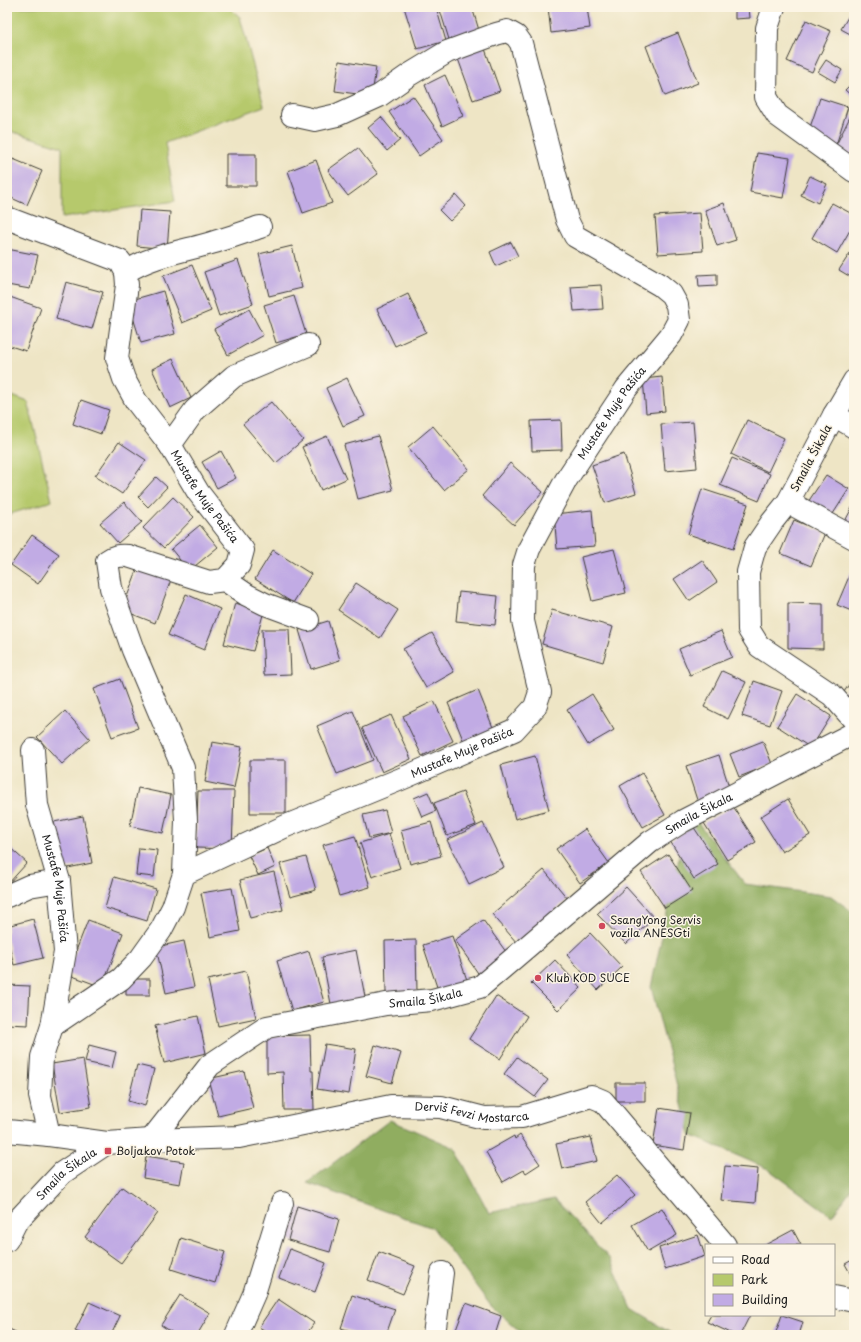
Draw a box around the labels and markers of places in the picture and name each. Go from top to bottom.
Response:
place label: SsangYong Servis vozila ANESGti [610,911,701,941]
marker: SsangYong Servis vozila ANESGti [597,921,607,931]
place label: Klub KOD SUCE [546,969,630,986]
marker: Klub KOD SUCE [533,973,543,983]
place label: Boljakov Potok [116,1142,196,1159]
marker: Boljakov Potok [103,1146,113,1156]

